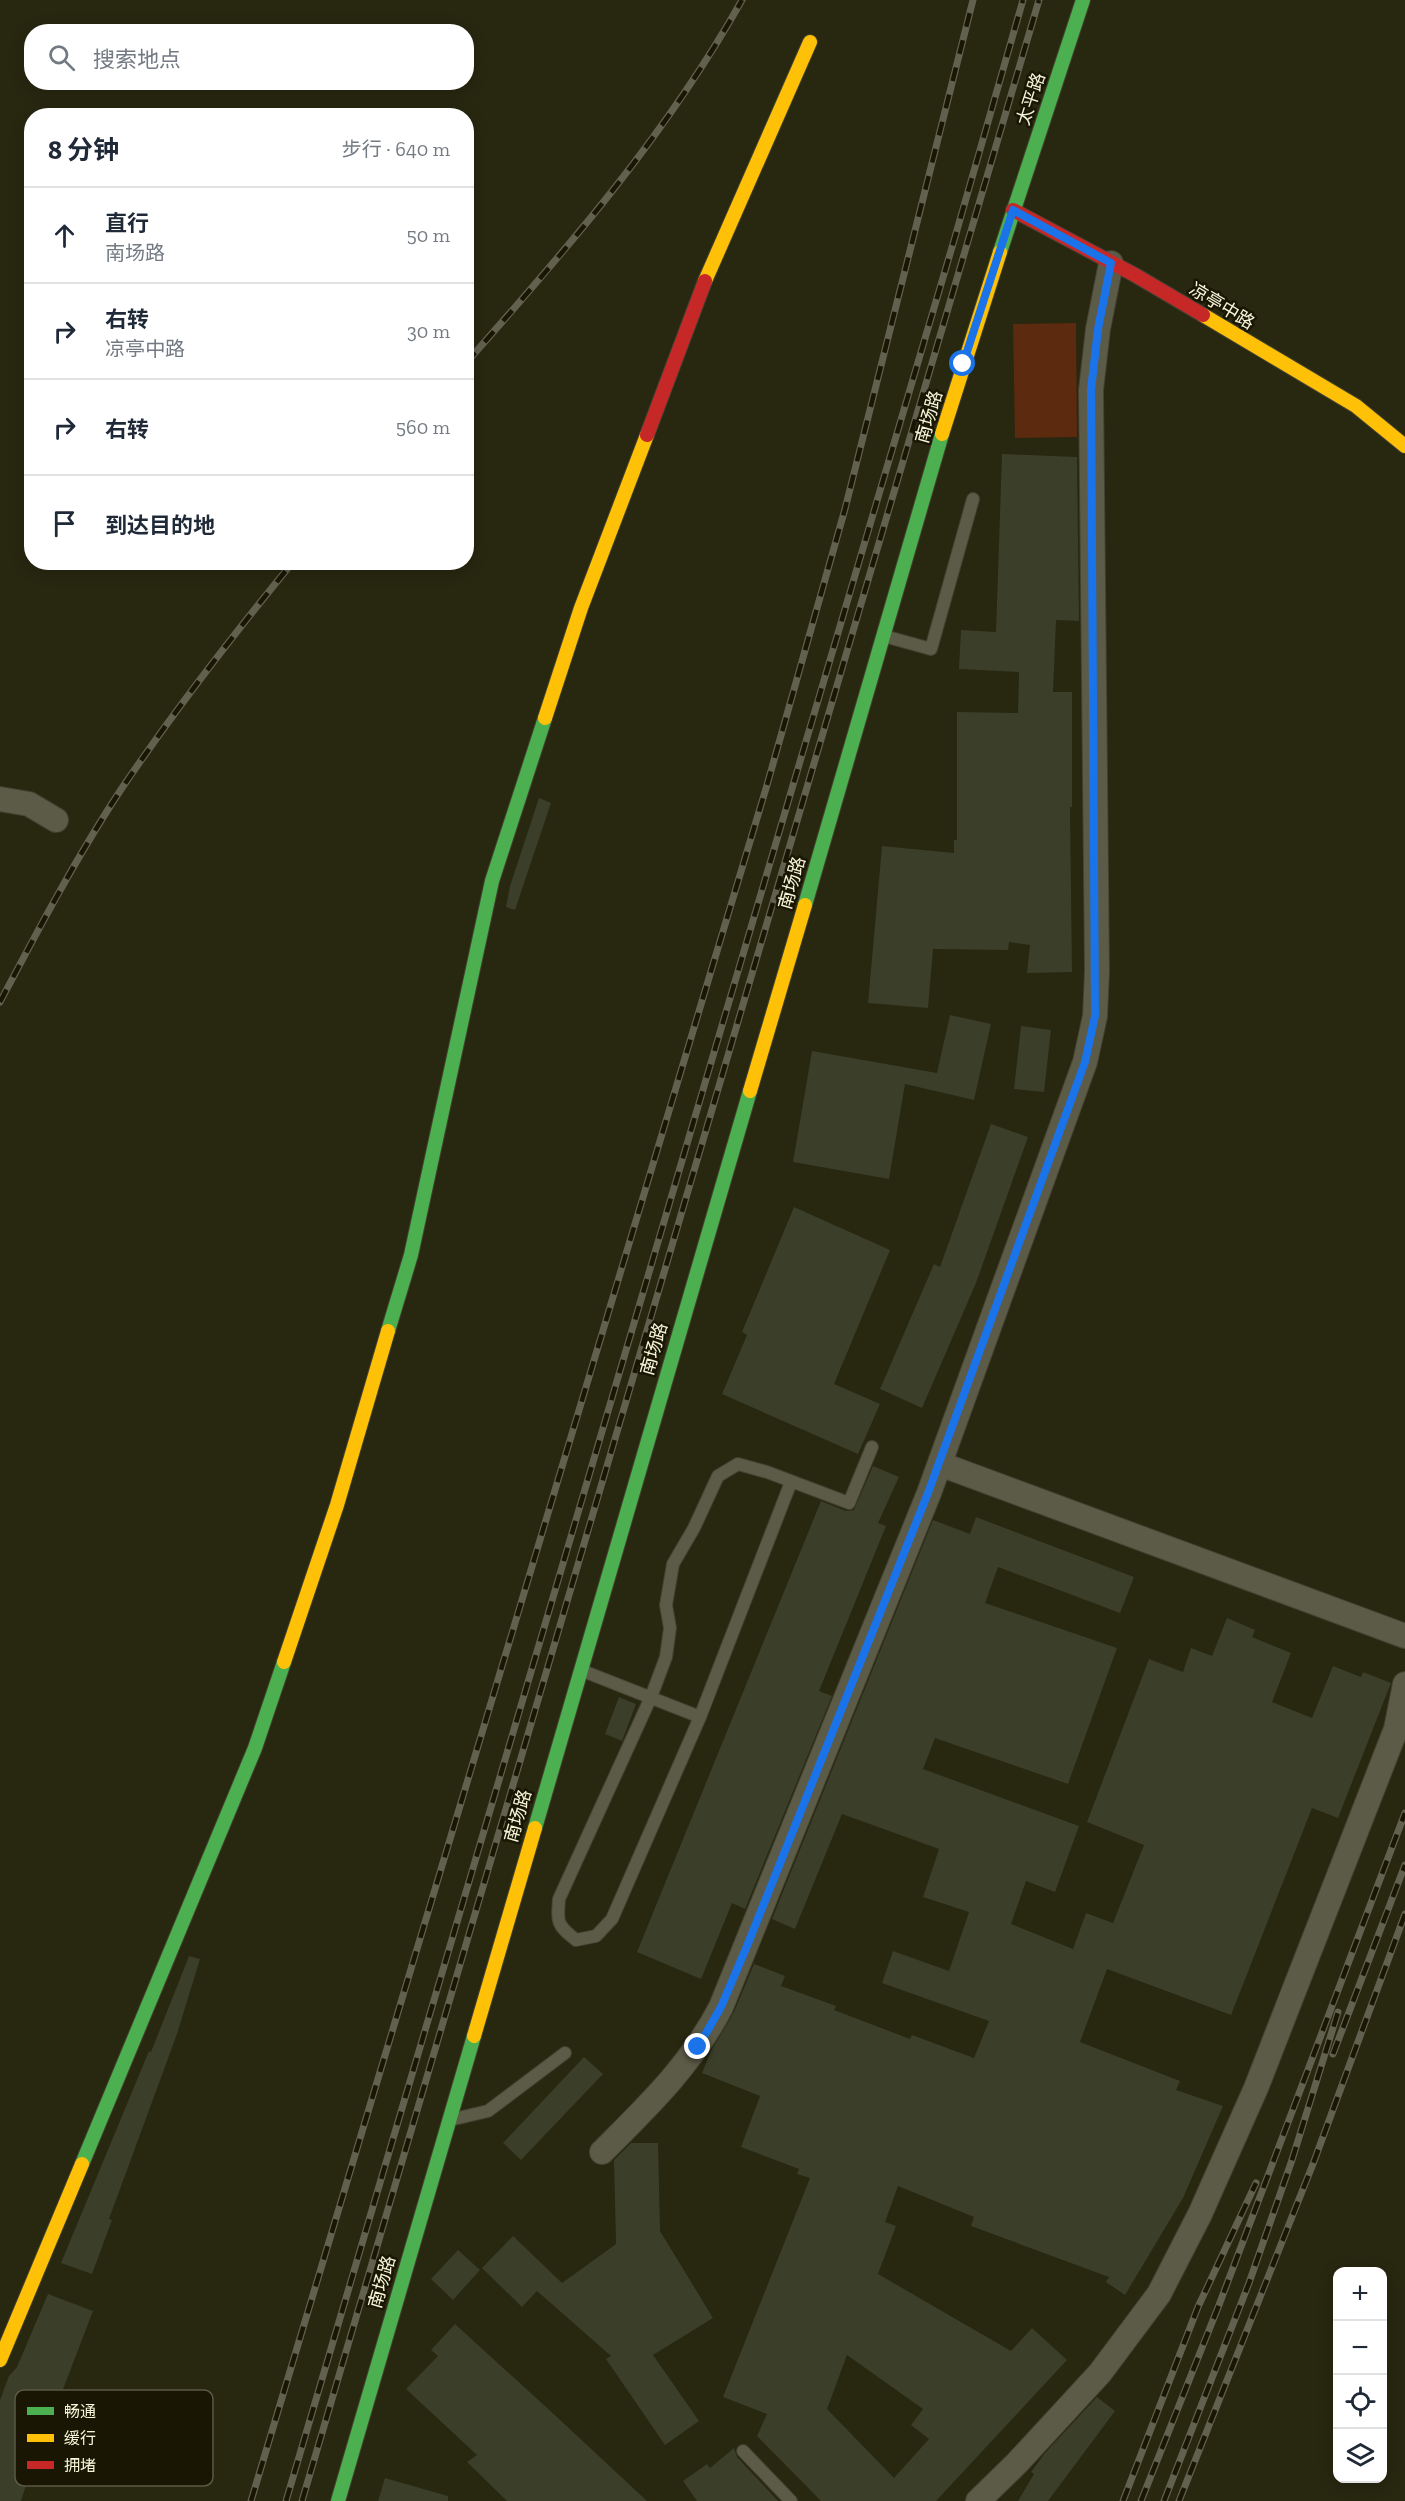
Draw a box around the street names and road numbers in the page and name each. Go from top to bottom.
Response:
street label: 太平路 [1012,70,1050,128]
street label: 凉亭中路 [1185,278,1259,334]
street label: 南场路 [911,388,947,446]
street label: 南场路 [774,854,810,912]
street label: 南场路 [636,1320,672,1378]
street label: 南场路 [500,1787,536,1845]
street label: 南场路 [364,2253,400,2311]

